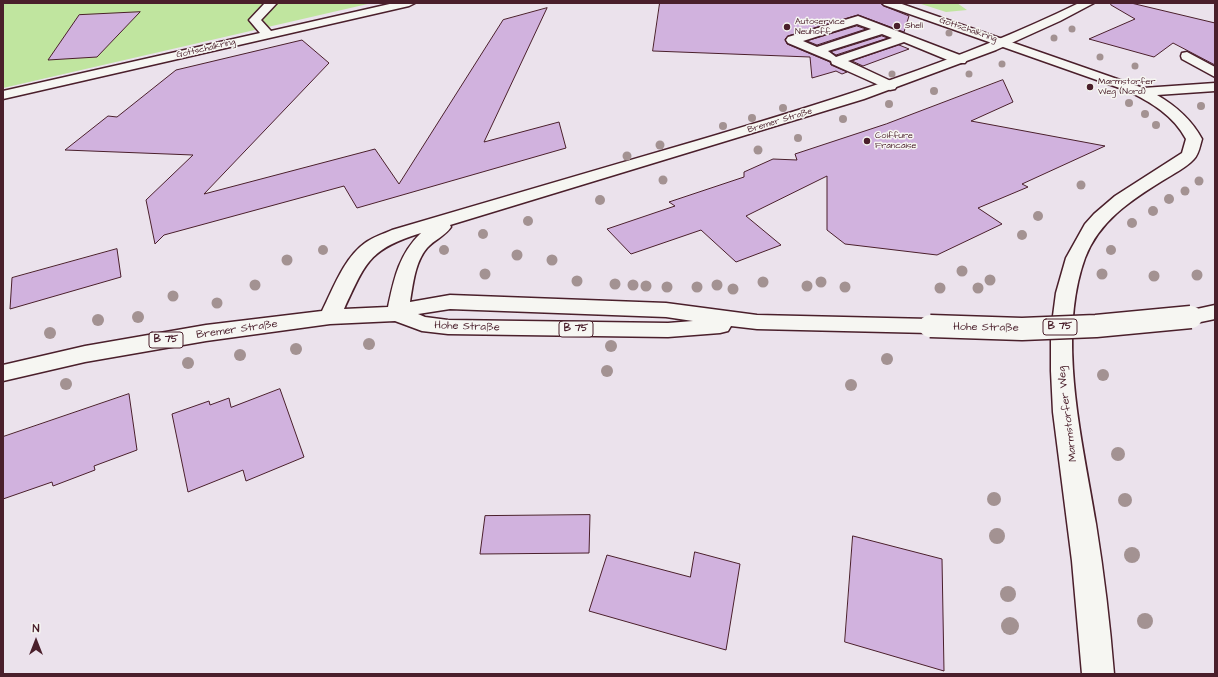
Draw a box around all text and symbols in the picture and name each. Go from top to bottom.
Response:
street label: Gottschalkring [938,15,998,45]
place label: Autoservice Neuhoff [795,17,845,38]
marker: Shell [892,21,902,31]
place label: Shell [905,21,923,31]
marker: Autoservice Neuhoff [782,22,792,32]
street label: Gottschalkring [175,37,237,61]
place label: Marmstorfer Weg (Nord) [1098,77,1155,98]
marker: Marmstorfer Weg (Nord) [1085,82,1095,92]
street label: Bremer Straße [746,106,814,136]
place label: Coiffure Francaise [875,131,916,152]
marker: Coiffure Francaise [862,136,872,146]
street label: Bremer Straße [196,318,278,342]
street label: Hohe Straße [434,319,500,335]
road number: B 75 [1043,319,1077,335]
road number: B 75 [559,321,593,337]
street label: Hohe Straße [953,321,1019,335]
road number: B 75 [149,332,183,348]
street label: Marmstorfer Weg [1056,365,1080,463]
north arrow [16,621,56,661]
text: N [33,621,39,636]

